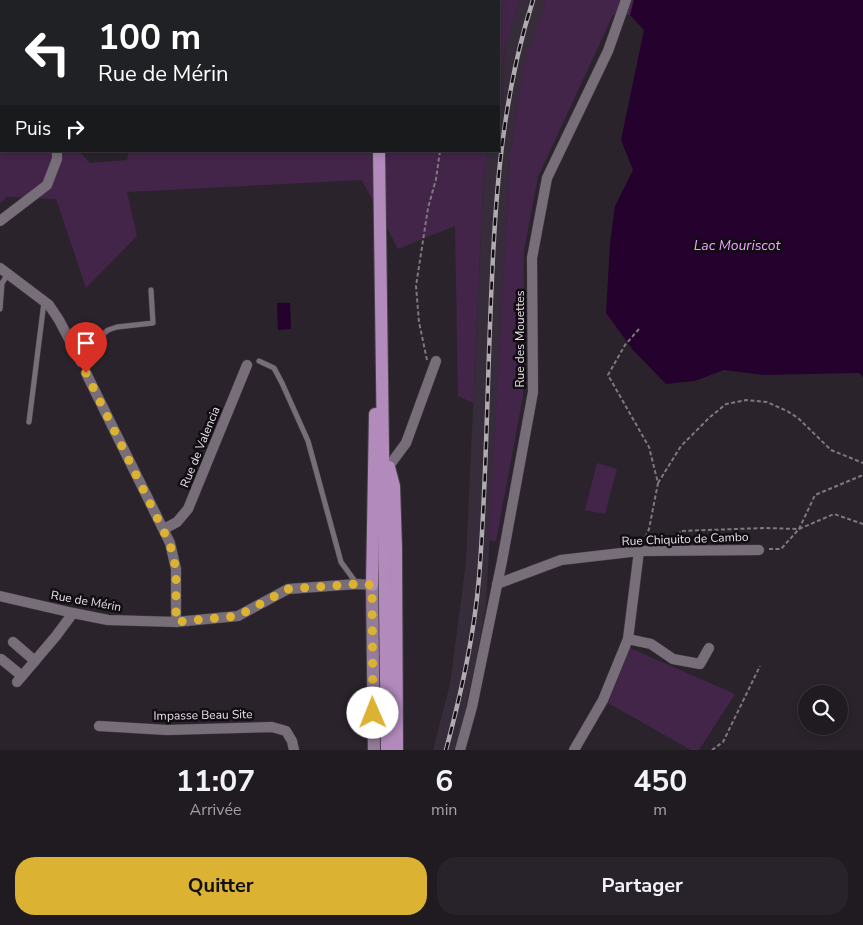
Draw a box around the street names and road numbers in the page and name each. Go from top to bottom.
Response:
street label: Rue des Mouettes [512,290,528,387]
street label: Rue de Valencia [176,404,224,490]
street label: Rue Chiquito de Cambo [621,529,749,549]
street label: Rue de Mérin [50,587,122,615]
street label: Impasse Beau Site [153,706,253,724]

